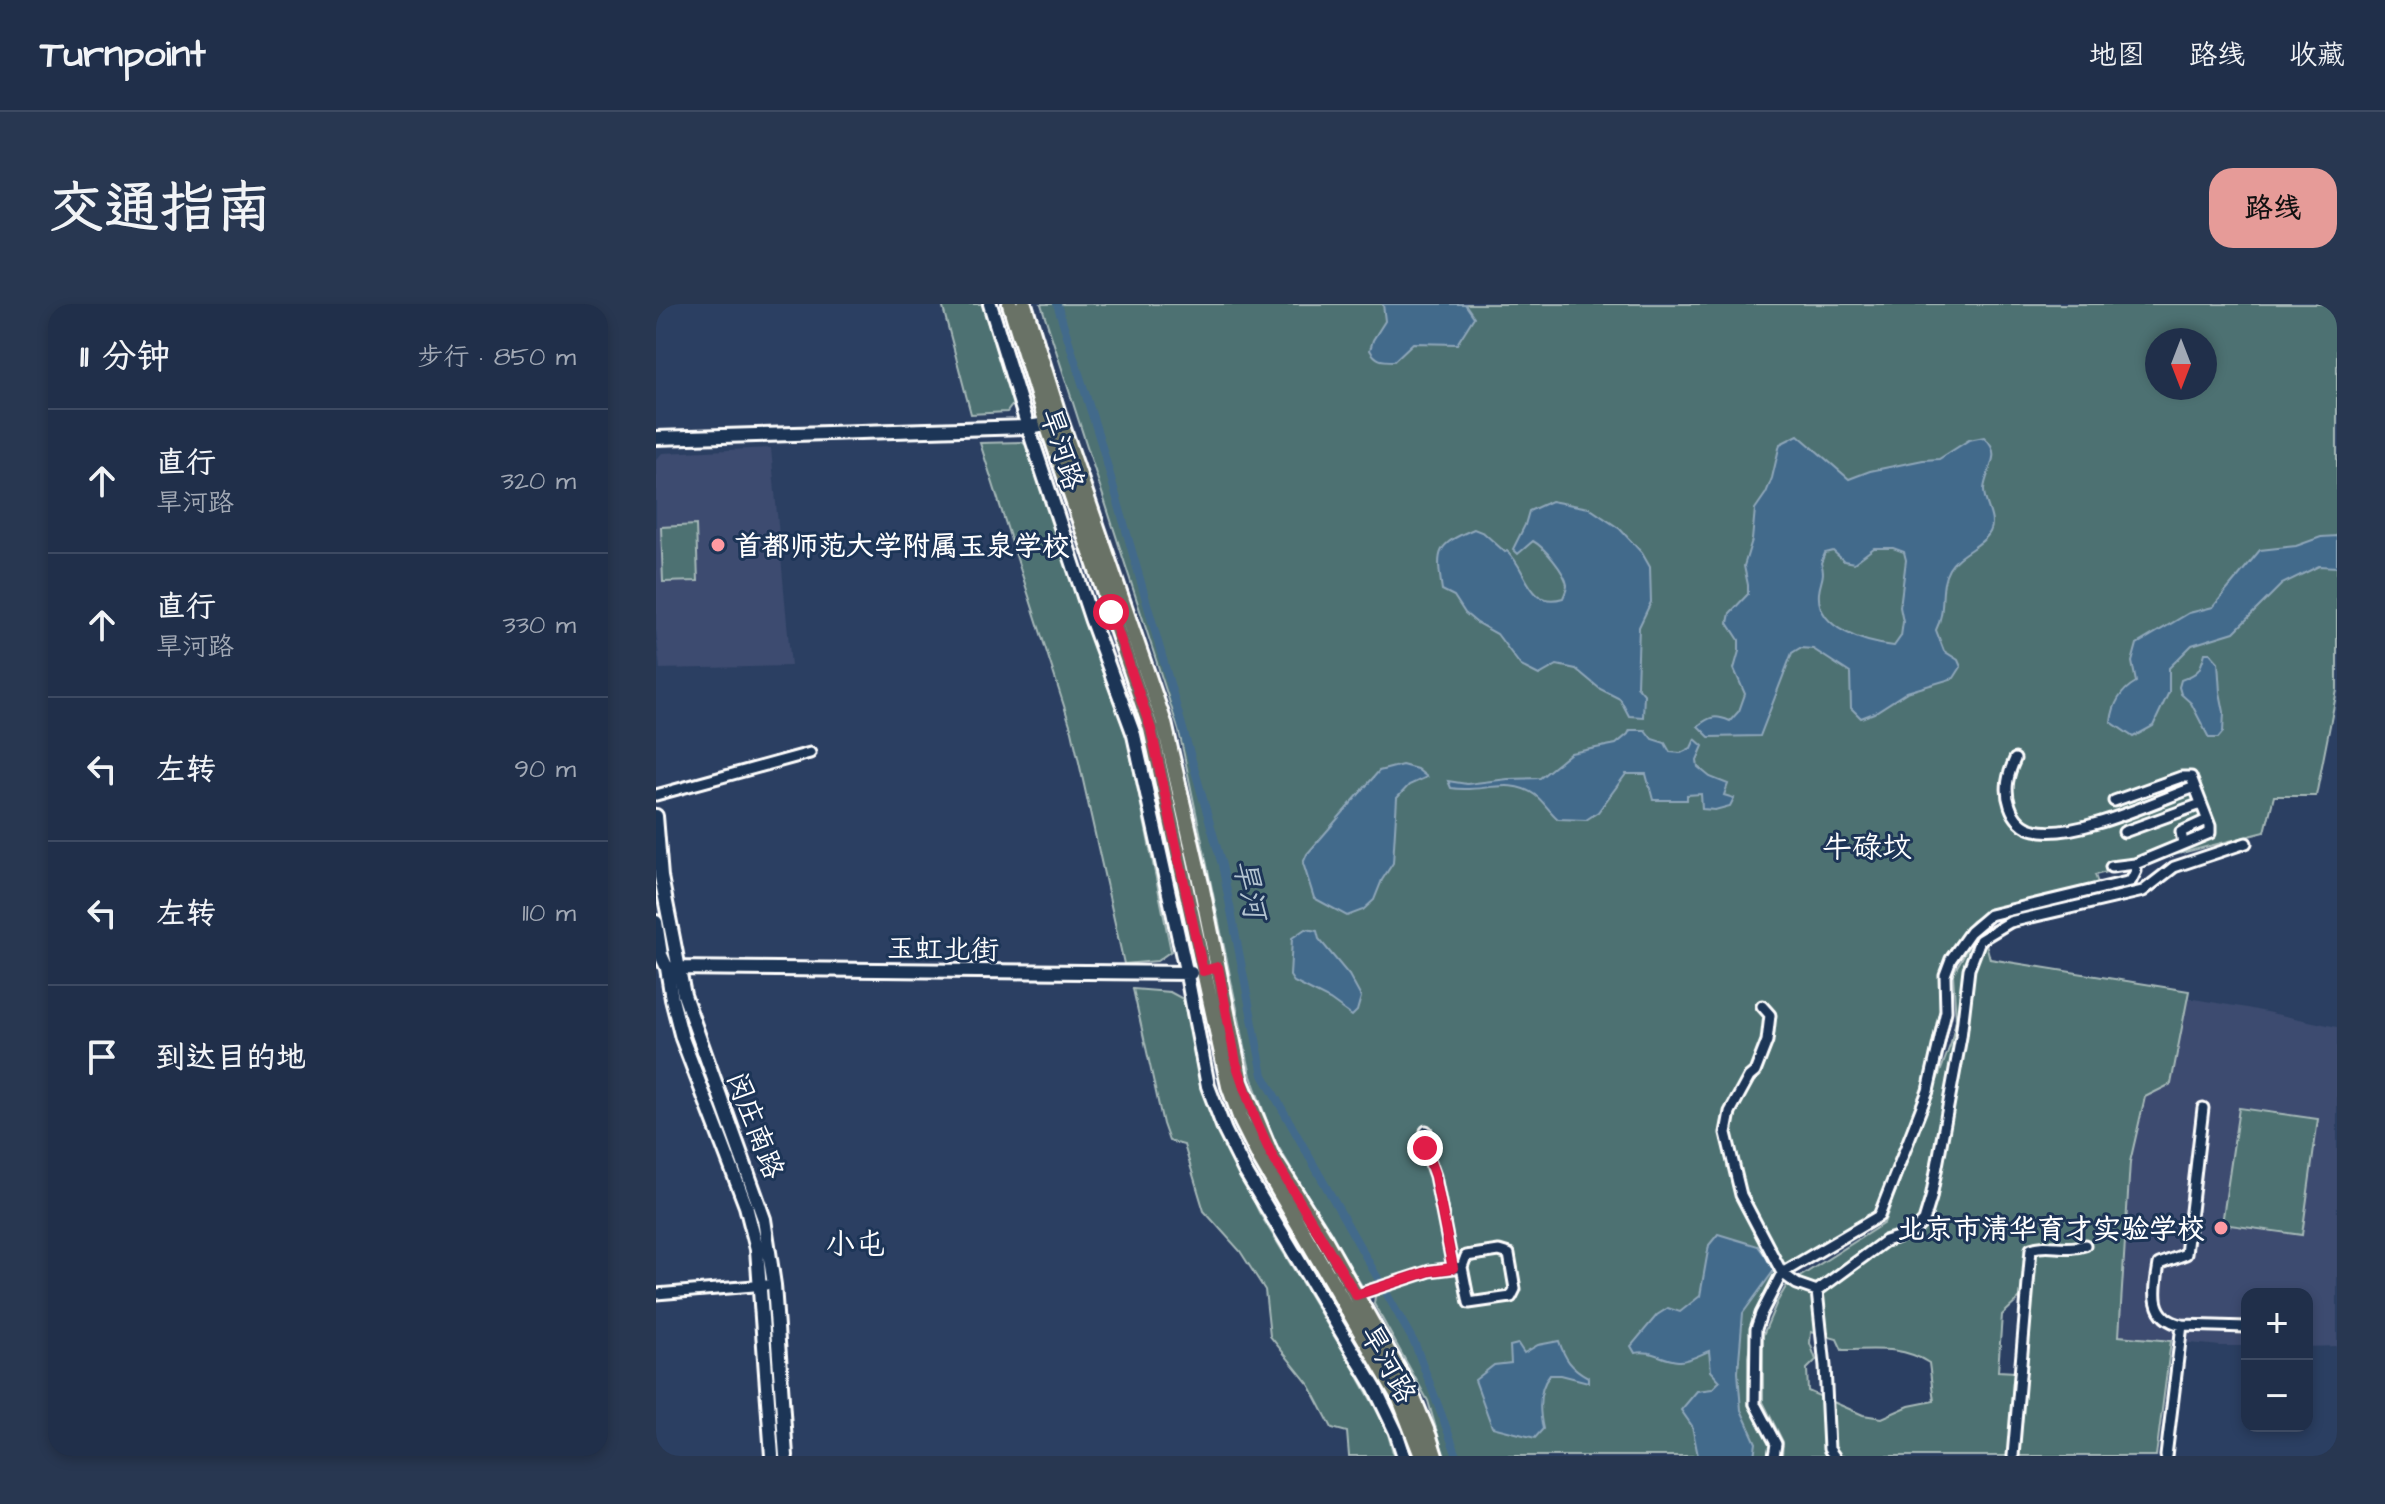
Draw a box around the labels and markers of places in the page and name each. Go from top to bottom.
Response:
place label: 首都师范大学附属玉泉学校 [734,527,1070,566]
marker: 首都师范大学附属玉泉学校 [709,536,727,554]
place label: 北京市清华育才实验学校 [1897,1210,2205,1249]
marker: 北京市清华育才实验学校 [2212,1219,2230,1237]

